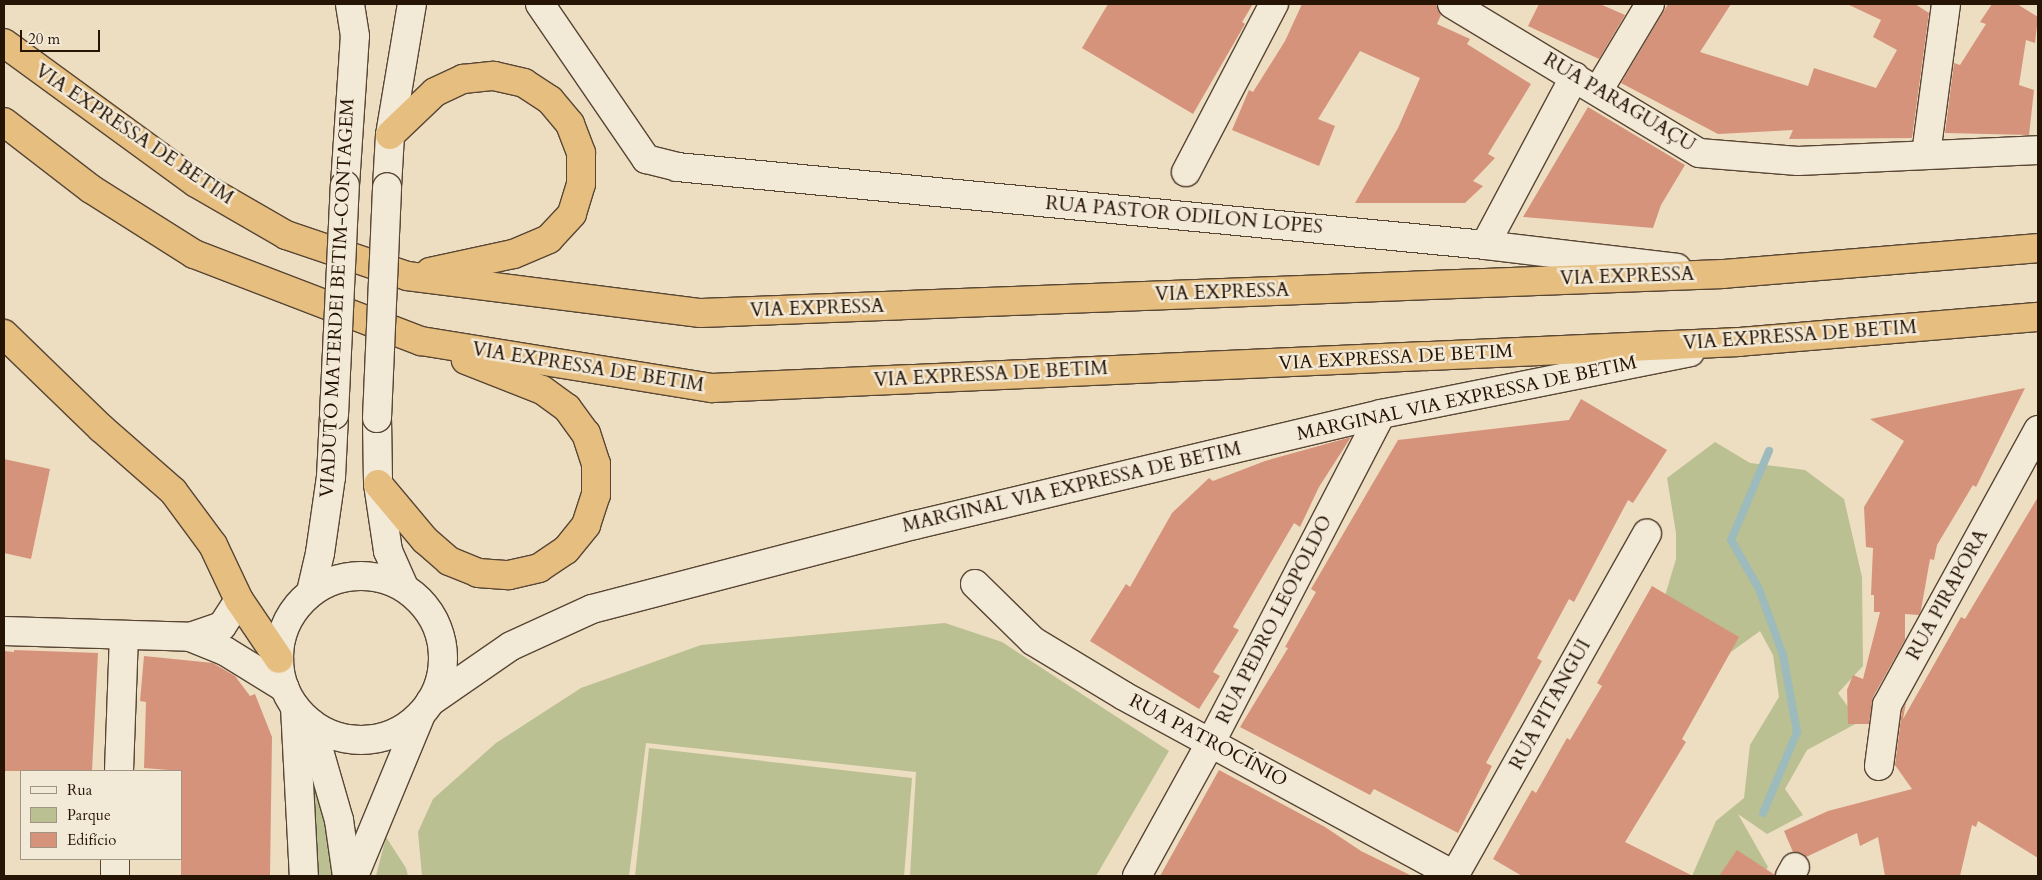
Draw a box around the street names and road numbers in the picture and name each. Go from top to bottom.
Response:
street label: RUA PARAGUAÇU [1539,49,1699,157]
street label: VIA EXPRESSA DE BETIM [30,60,238,210]
street label: VIADUTO MATERDEI BETIM-CONTAGEM [316,98,360,498]
street label: RUA PASTOR ODILON LOPES [1044,193,1324,239]
street label: VIA EXPRESSA [1559,263,1695,291]
street label: VIA EXPRESSA [1154,279,1290,307]
street label: VIA EXPRESSA [749,295,885,323]
street label: VIA EXPRESSA DE BETIM [1682,316,1918,356]
street label: VIA EXPRESSA DE BETIM [470,338,706,398]
street label: VIA EXPRESSA DE BETIM [1278,340,1514,376]
street label: MARGINAL VIA EXPRESSA DE BETIM [1295,352,1639,446]
street label: VIA EXPRESSA DE BETIM [873,357,1109,393]
street label: MARGINAL VIA EXPRESSA DE BETIM [900,438,1244,538]
street label: RUA PEDRO LEOPOLDO [1212,512,1338,728]
street label: RUA PIRAPORA [1903,526,1993,664]
street label: RUA PITANGUI [1506,636,1596,774]
street label: RUA PATROCÍNIO [1125,690,1291,792]

